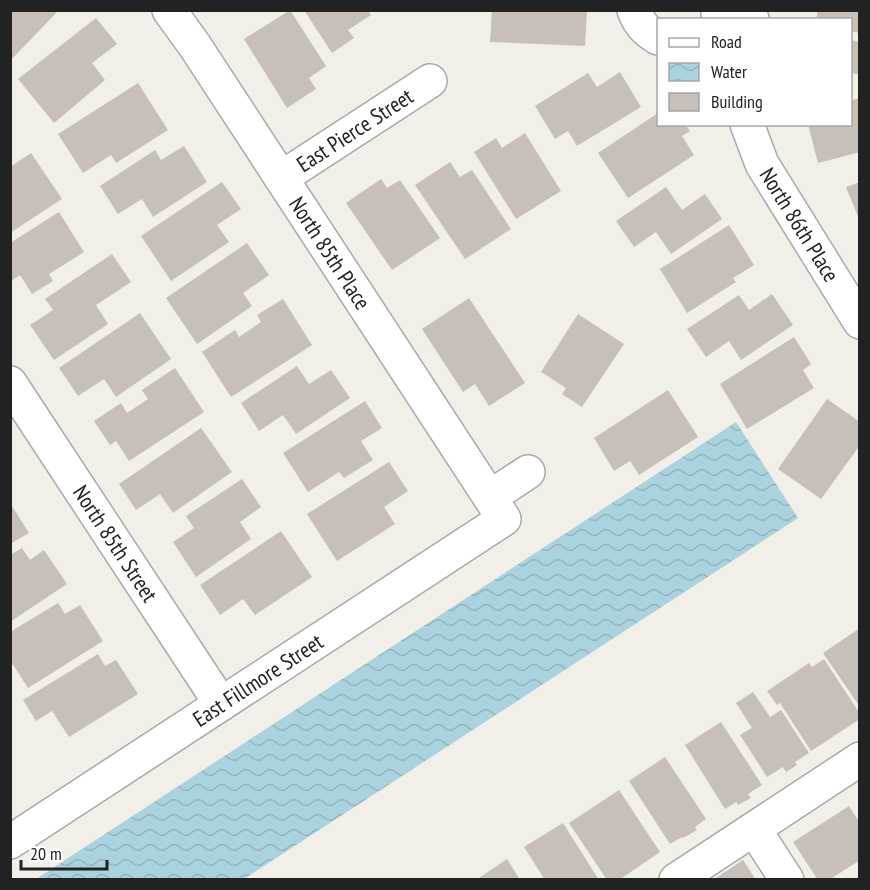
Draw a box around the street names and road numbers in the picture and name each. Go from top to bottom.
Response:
street label: East Pierce Street [291,82,418,178]
street label: North 86th Place [754,162,845,287]
street label: North 85th Place [283,191,377,315]
street label: North 85th Street [67,480,164,607]
street label: East Fillmore Street [187,627,328,733]

